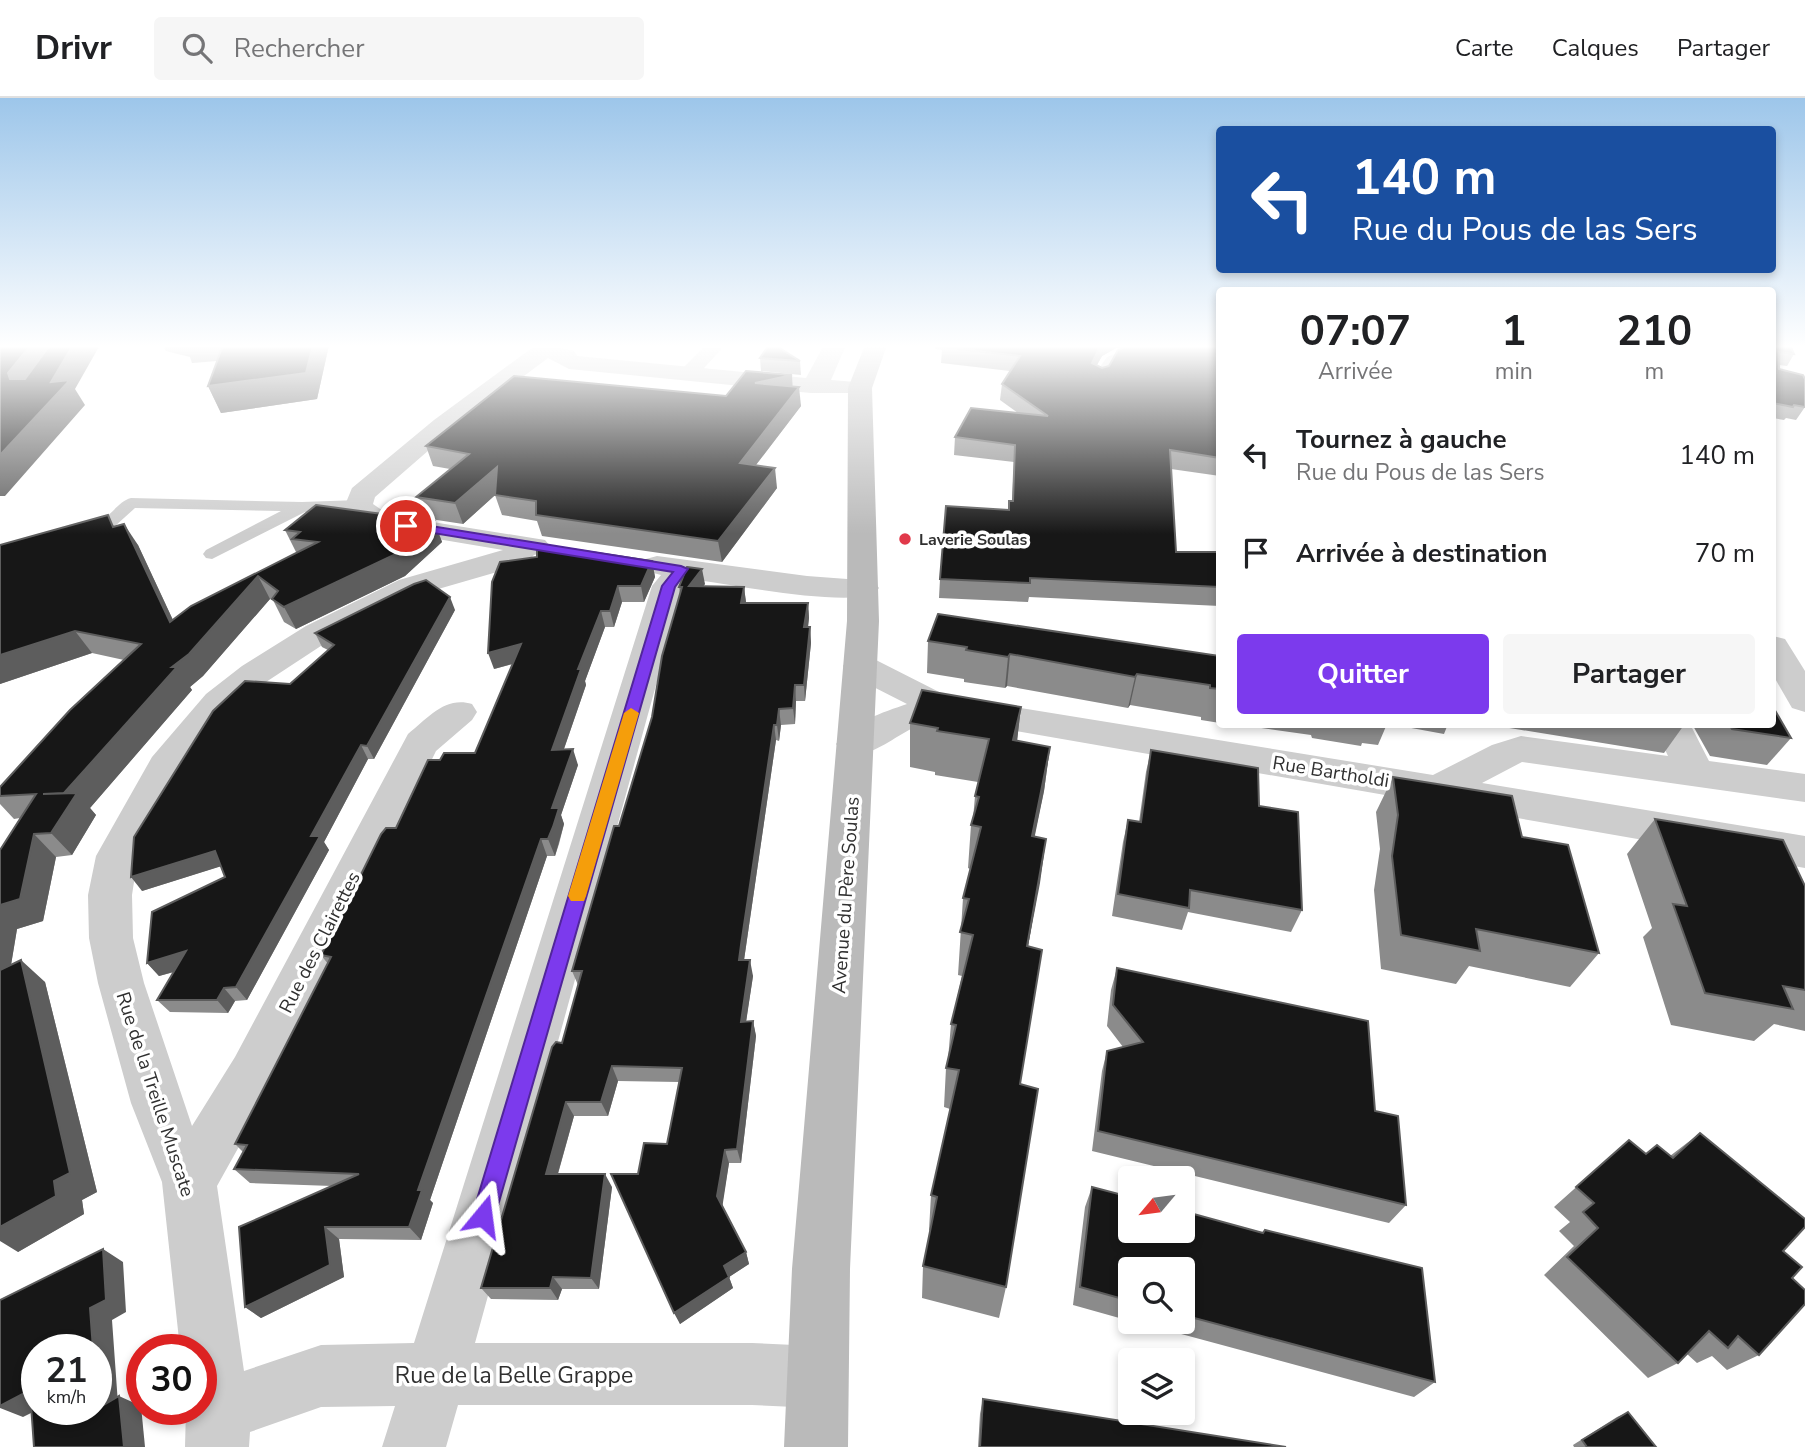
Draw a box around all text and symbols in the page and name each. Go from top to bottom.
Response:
search box [154,17,644,80]
text: Drivr [35,26,112,71]
icon: search [178,29,216,67]
text: Rechercher [234,31,364,66]
text: Carte [1455,32,1514,64]
text: Calques [1552,32,1639,64]
text: Partager [1677,32,1770,64]
text: 140 m [1352,144,1496,211]
icon: left [1237,154,1328,245]
text: Rue du Pous de las Sers [1352,208,1698,251]
text: 07:07 [1300,303,1411,360]
text: 1 [1501,303,1526,360]
text: 210 [1617,303,1692,360]
text: Arrivée [1318,356,1393,387]
text: min [1495,356,1533,387]
text: m [1645,356,1664,387]
text: Tournez à gauche [1296,422,1507,457]
icon: left [1237,436,1275,474]
text: 140 m [1679,438,1755,473]
text: Rue du Pous de las Sers [1296,457,1544,488]
pin [376,496,436,556]
icon: arrive [387,507,425,545]
place label: Laverie Soulas [919,529,1027,551]
marker: Laverie Soulas [897,531,913,547]
icon: arrive [1237,534,1275,572]
text: Arrivée à destination [1296,536,1547,571]
text: 70 m [1695,536,1755,571]
button: Quitter [1237,634,1489,714]
button: Partager [1503,634,1755,714]
street label: Rue Bartholdi [1271,750,1391,794]
street label: Avenue du Père Soulas [826,796,866,994]
street label: Rue des Clairettes [273,867,367,1018]
street label: Rue de la Treille Muscate [110,989,200,1200]
north arrow [1118,1166,1195,1242]
map controls [1118,1166,1195,1425]
position arrow [446,1179,520,1253]
button: search [1118,1257,1195,1334]
speed limit sign: 30 [126,1334,217,1425]
text: 21 [45,1347,88,1394]
button: layers [1118,1348,1195,1425]
street label: Rue de la Belle Grappe [395,1360,633,1391]
text: km/h [47,1385,86,1409]

